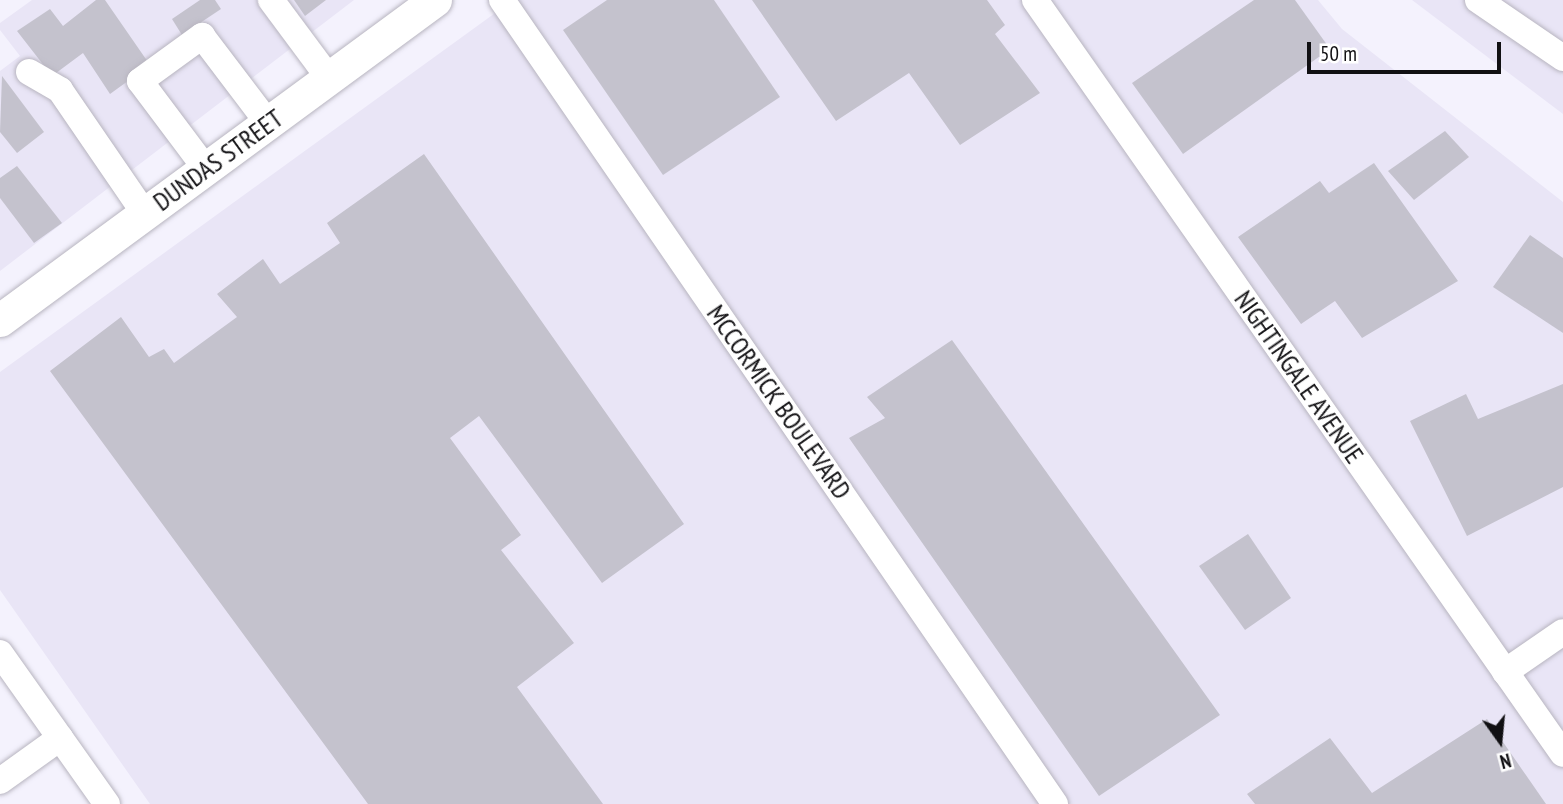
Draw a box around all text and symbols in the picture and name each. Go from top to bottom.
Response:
scale bar [1311,28,1505,72]
text: 50 m [1320,40,1357,67]
street label: DUNDAS STREET [147,103,289,217]
street label: NIGHTINGALE AVENUE [1228,284,1370,470]
street label: MCCORMICK BOULEVARD [700,299,858,505]
north arrow [1465,706,1535,776]
text: N [1497,748,1514,774]

